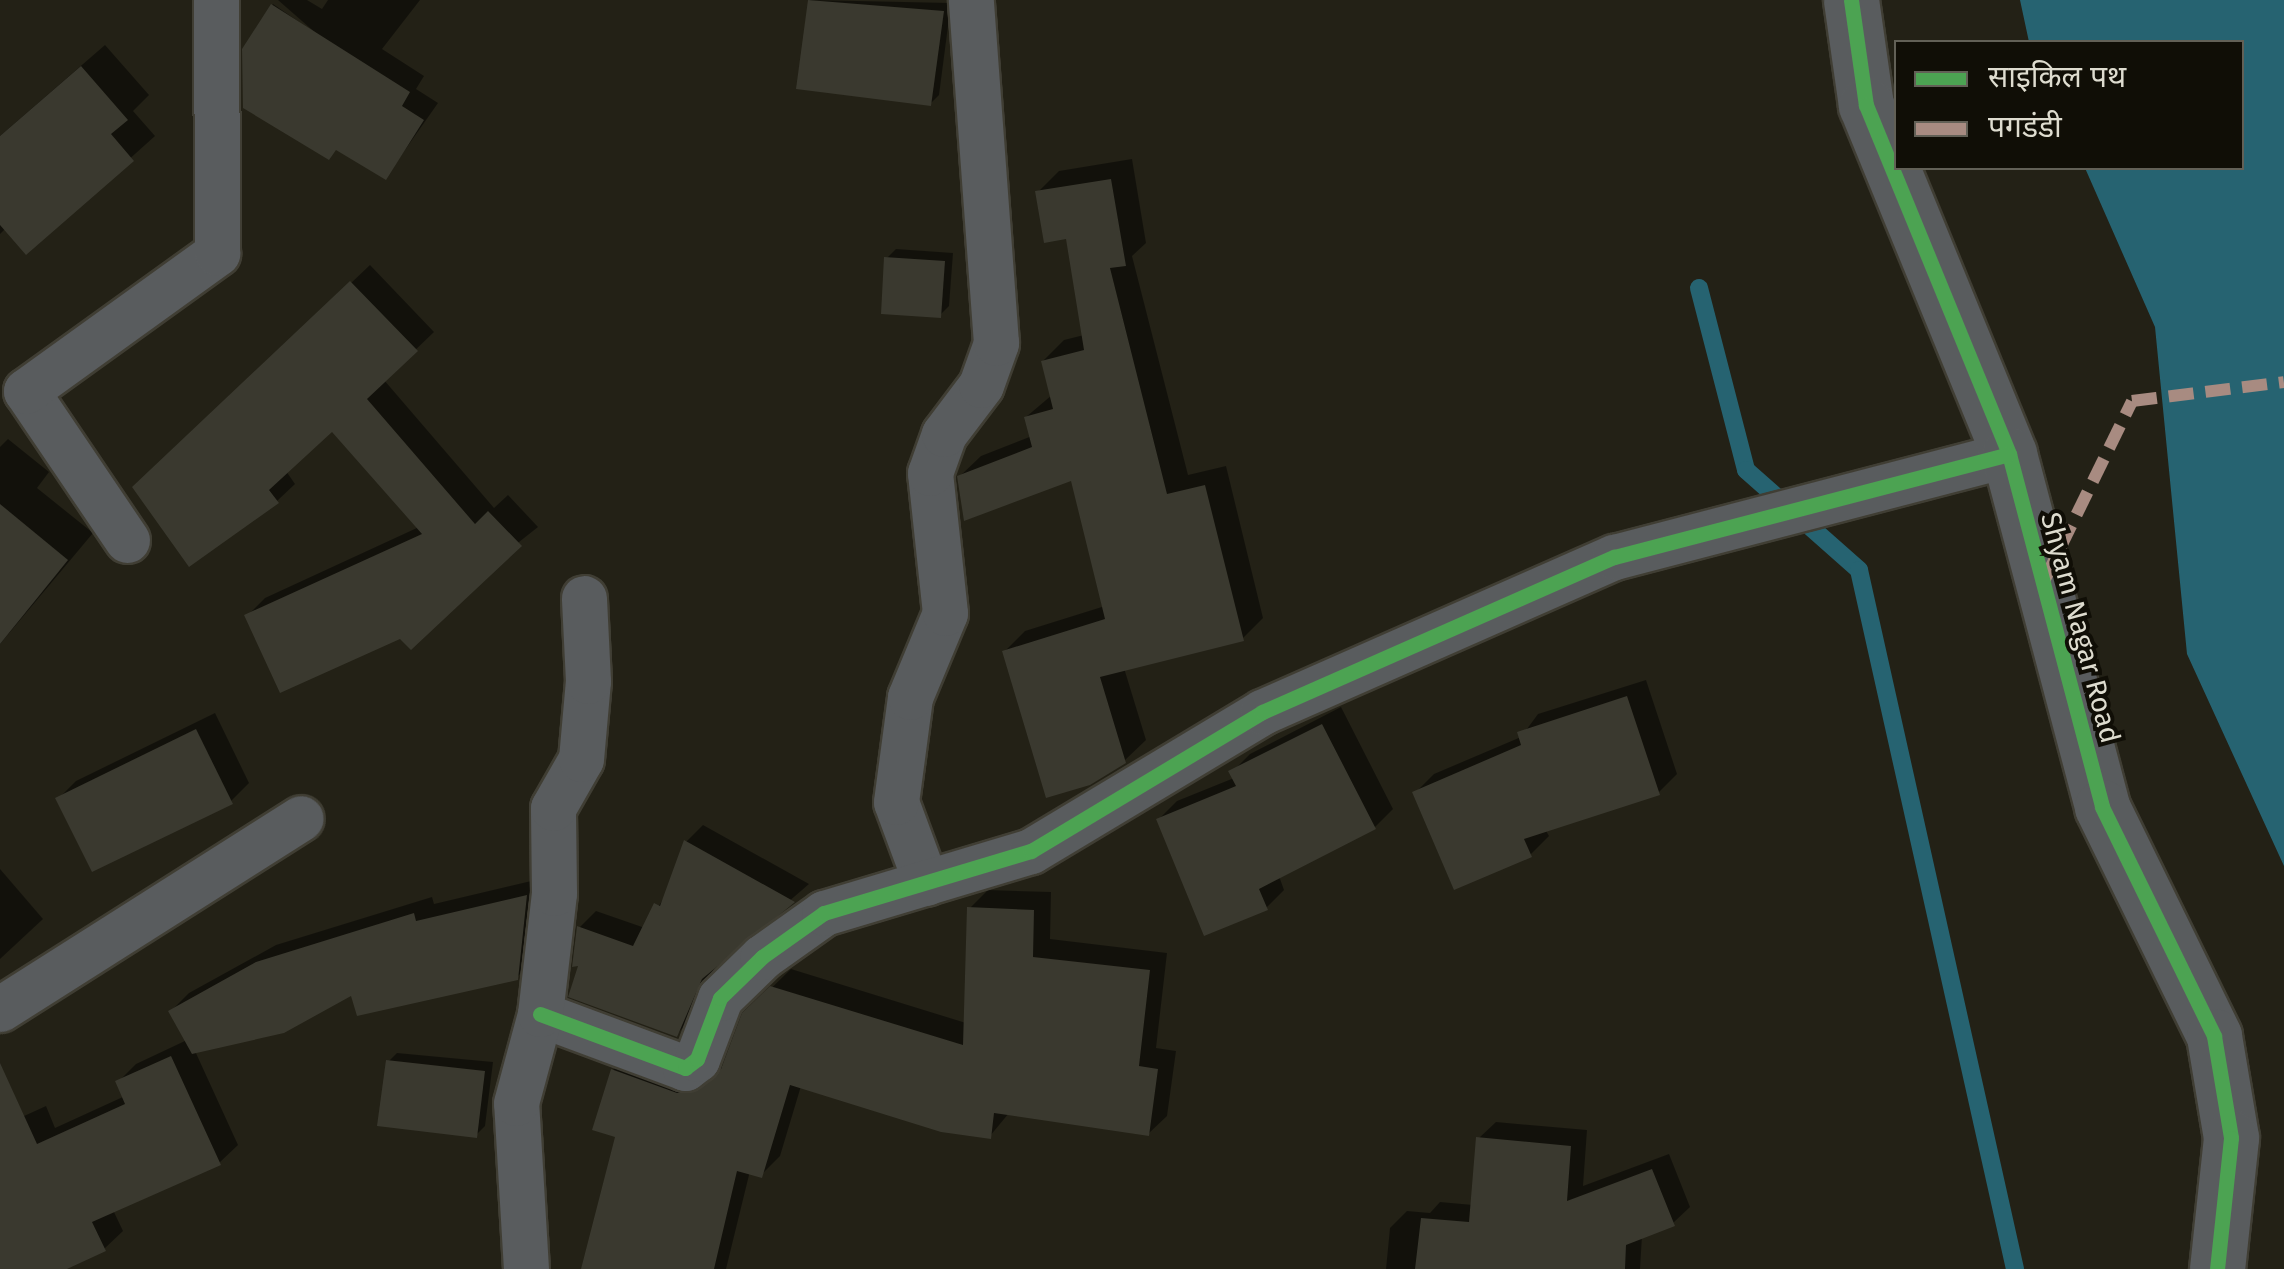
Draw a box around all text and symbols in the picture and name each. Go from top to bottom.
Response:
legend [1894,40,2244,170]
text: साइकिल पथ [1988,59,2126,95]
text: पगडंडी [1988,109,2062,145]
street label: Shyam Nagar Road [2033,509,2127,747]

